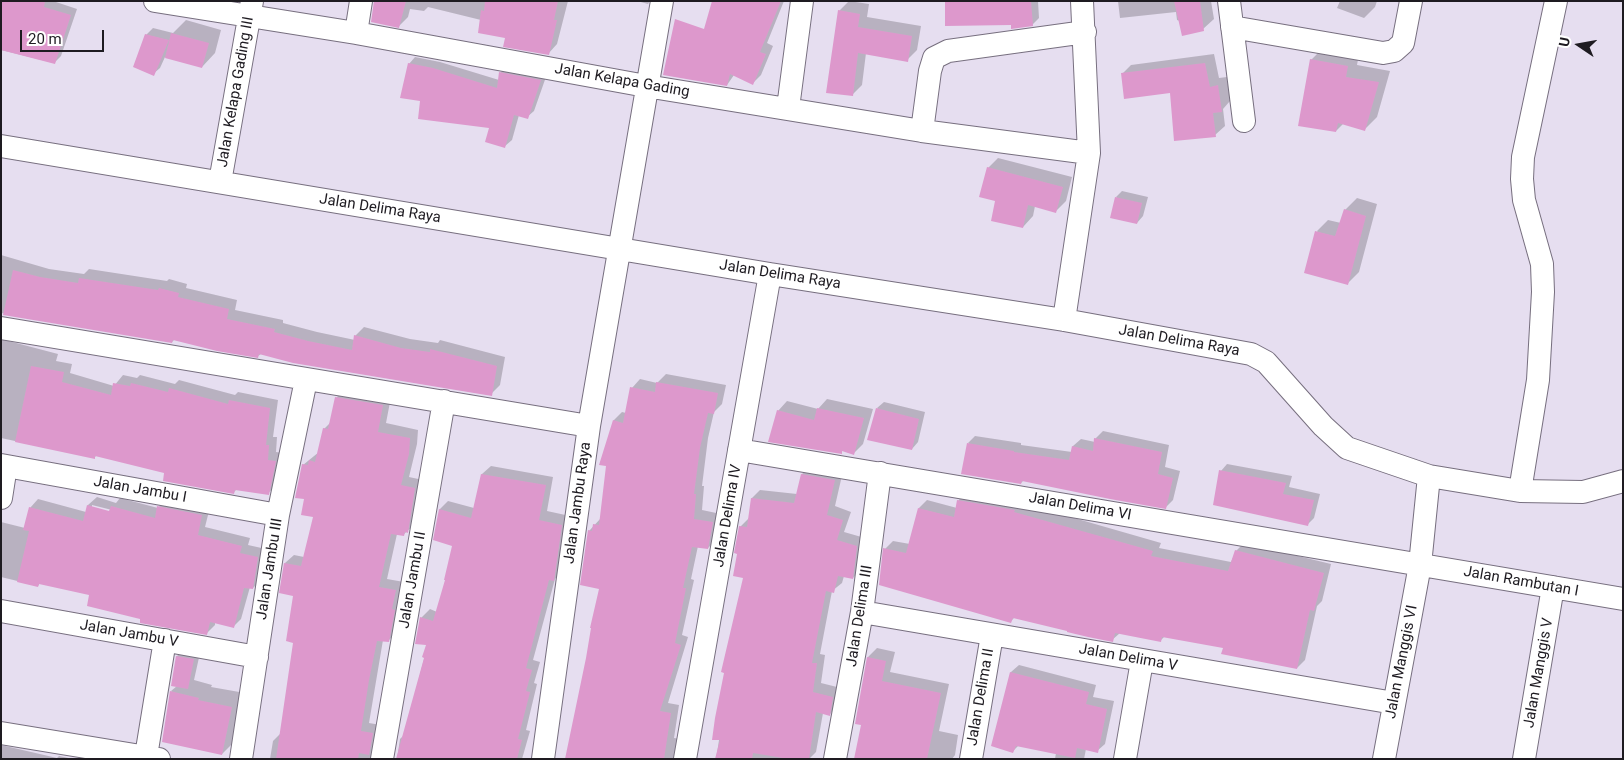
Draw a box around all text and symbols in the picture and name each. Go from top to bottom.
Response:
street label: Jalan Kelapa Gading III [214,15,258,169]
scale bar [22,20,106,52]
north arrow [1554,20,1604,70]
text: 20 m [28,30,62,48]
text: U [1556,36,1573,48]
street label: Jalan Kelapa Gading [553,60,691,102]
street label: Jalan Delima Raya [318,191,442,227]
street label: Jalan Delima Raya [718,257,842,293]
street label: Jalan Delima Raya [1117,321,1241,361]
street label: Jalan Jambu Raya [561,441,595,565]
street label: Jalan Delima IV [710,463,746,569]
street label: Jalan Jambu I [92,473,188,507]
street label: Jalan Delima VI [1027,489,1133,525]
street label: Jalan Jambu III [253,517,287,621]
street label: Jalan Jambu II [396,530,430,630]
street label: Jalan Rambutan I [1462,563,1580,601]
street label: Jalan Delima III [843,564,877,668]
street label: Jalan Manggis VI [1382,604,1422,720]
street label: Jalan Jambu V [78,616,180,652]
street label: Jalan Manggis V [1520,617,1558,729]
street label: Jalan Delima V [1077,640,1179,676]
street label: Jalan Delima II [964,647,998,747]

